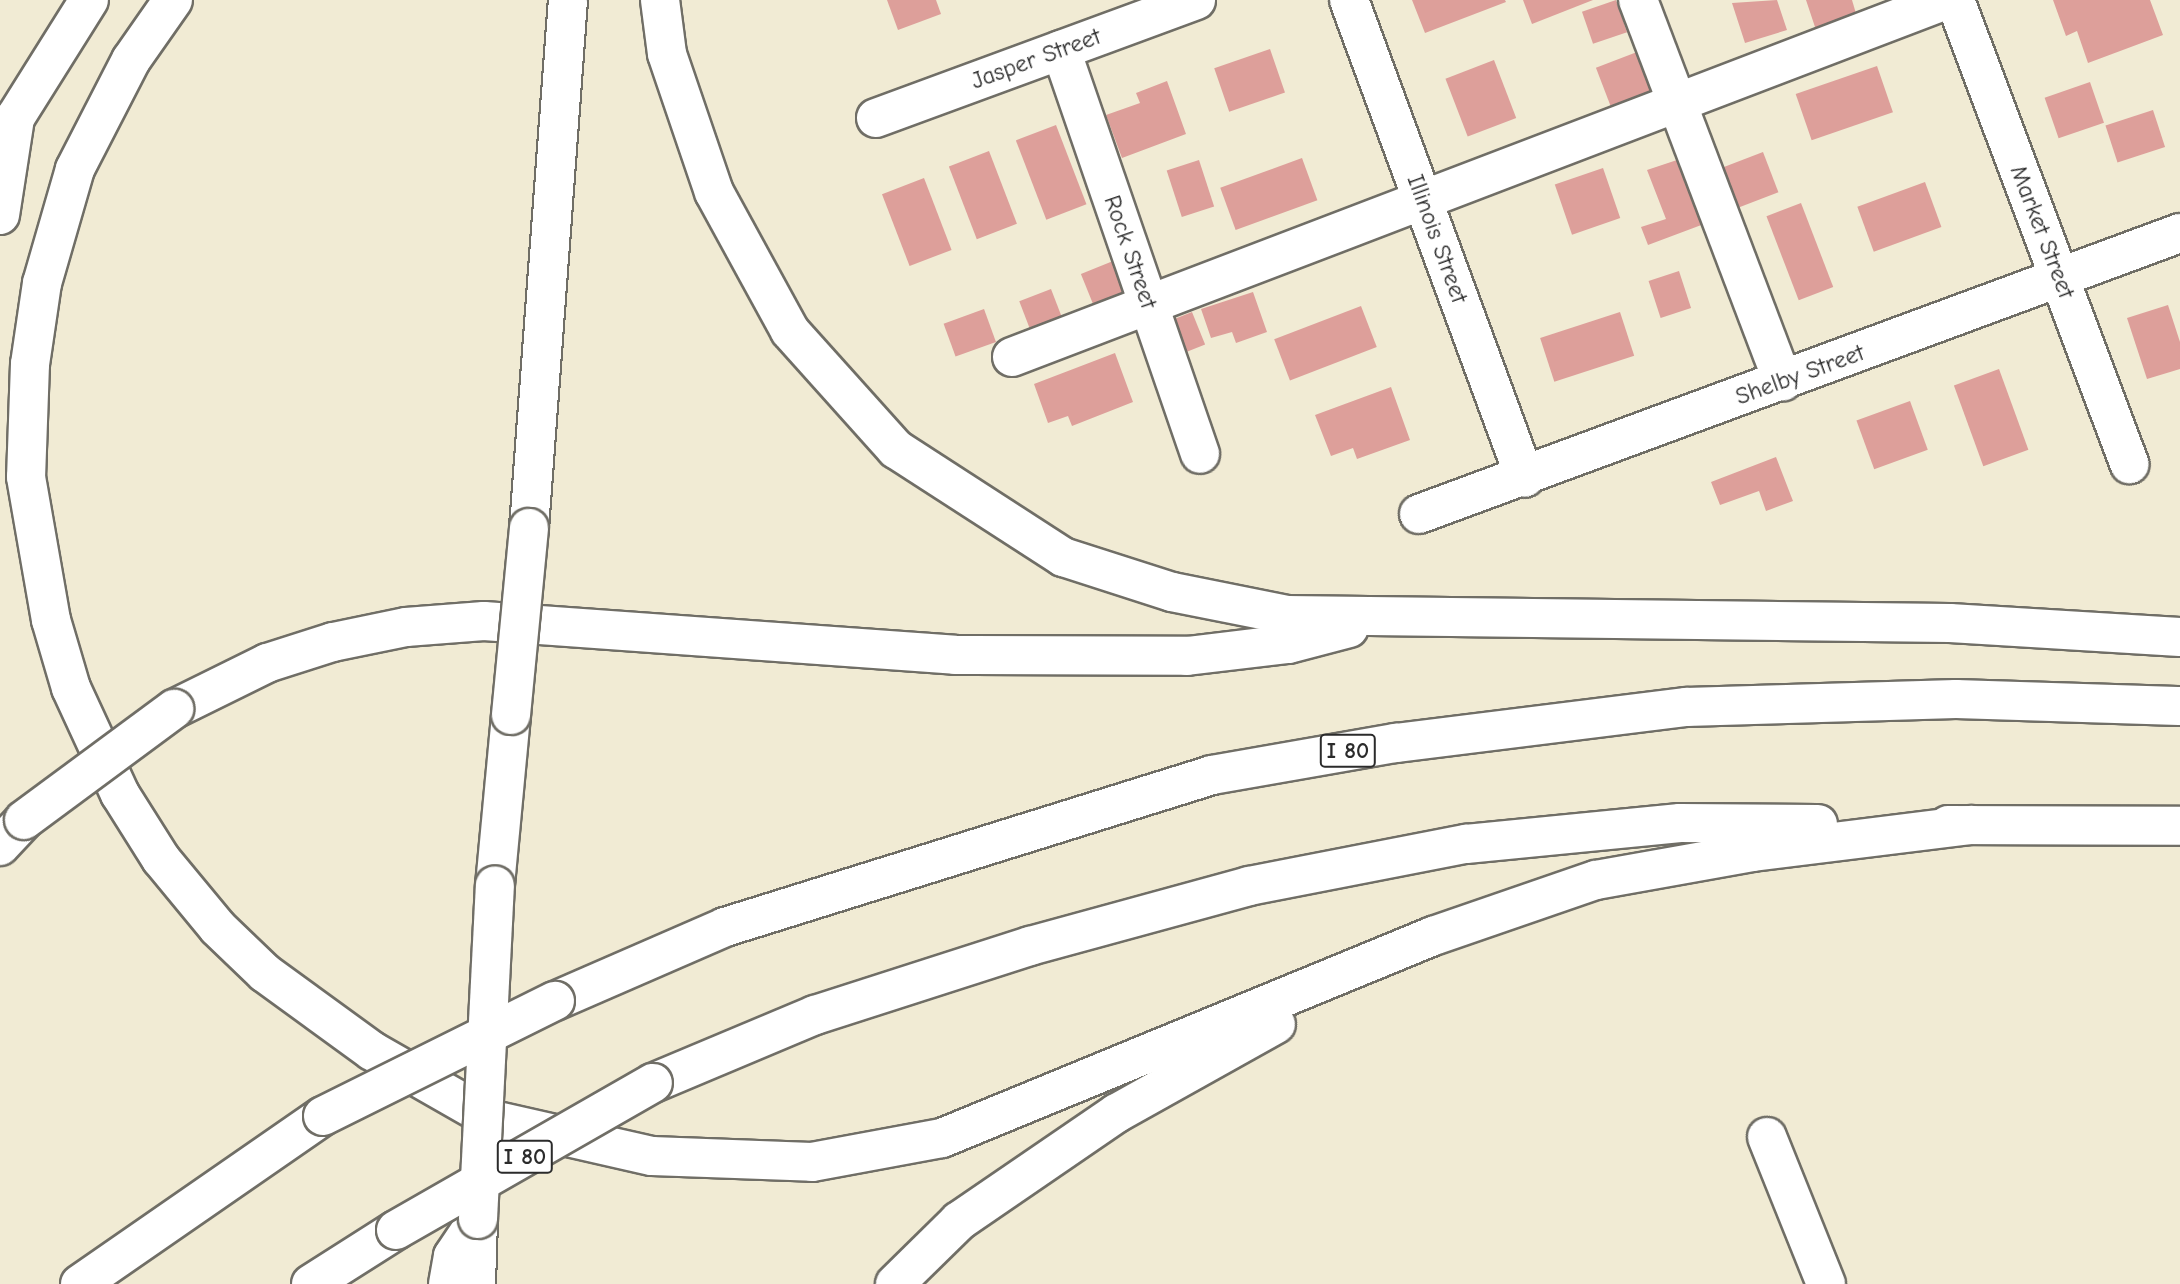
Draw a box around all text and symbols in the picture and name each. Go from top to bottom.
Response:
street label: Jasper Street [967,22,1105,96]
street label: Market Street [2003,161,2081,303]
street label: Illinois Street [1400,171,1474,307]
street label: Rock Street [1097,192,1163,312]
street label: Shelby Street [1732,338,1868,412]
road number: I 80 [1318,732,1378,771]
road number: I 80 [495,1138,555,1176]

